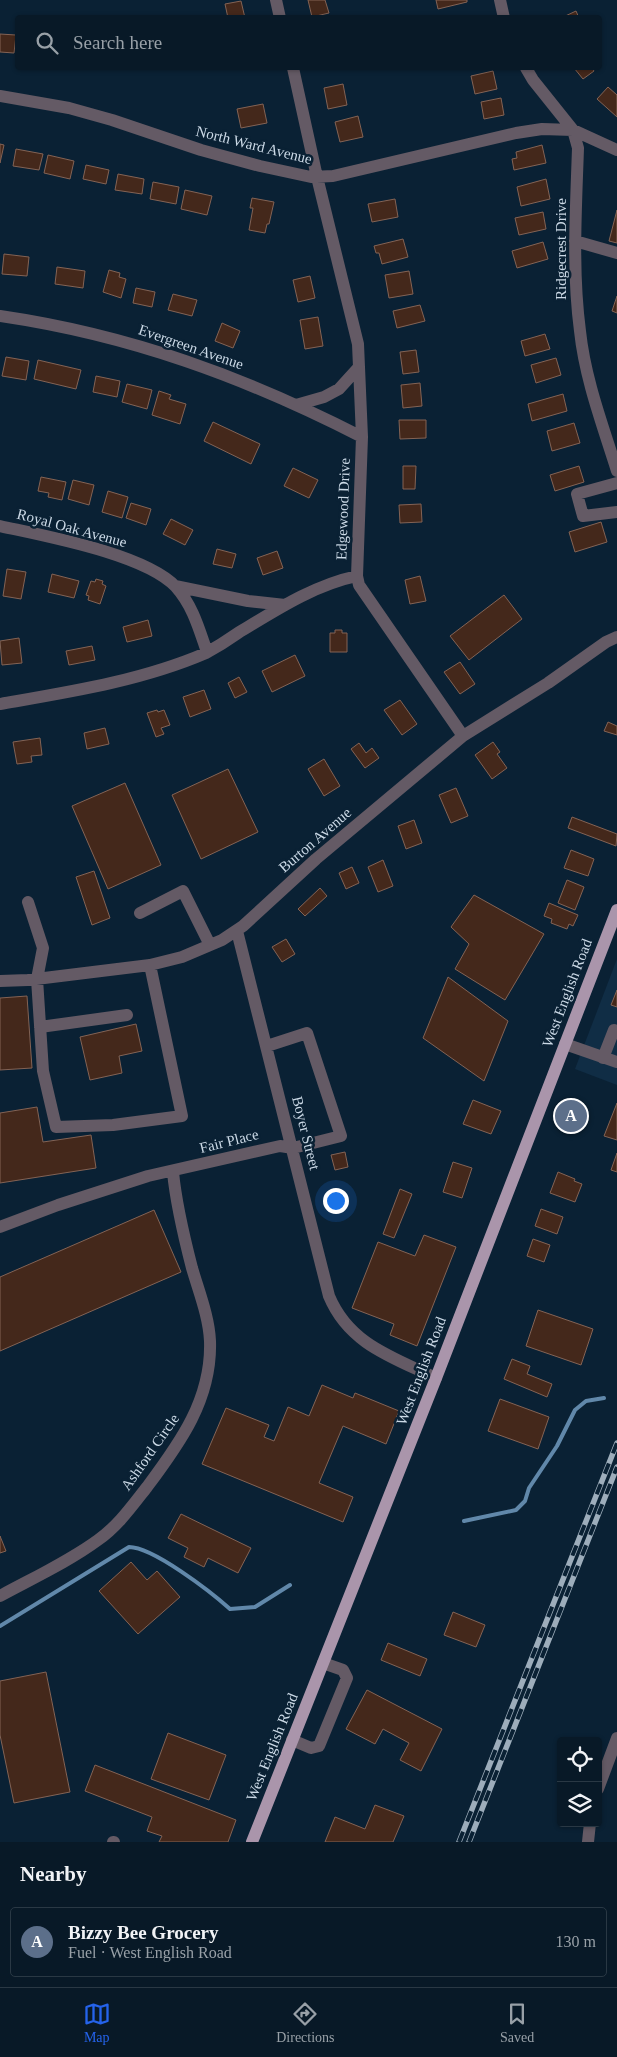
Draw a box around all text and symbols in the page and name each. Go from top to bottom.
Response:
search box [15,15,602,70]
icon: search [33,29,61,57]
text: Search here [73,32,162,53]
street label: North Ward Avenue [194,123,314,167]
street label: Ridgecrest Drive [553,198,569,300]
street label: Evergreen Avenue [136,322,246,373]
street label: Edgewood Drive [333,457,353,560]
street label: Royal Oak Avenue [15,506,129,550]
street label: Burton Avenue [276,804,355,876]
street label: West English Road [539,936,595,1049]
street label: Boyer Street [289,1094,323,1172]
pin: A [555,1097,587,1135]
street label: Fair Place [198,1126,261,1156]
your location [323,1188,349,1214]
street label: West English Road [393,1314,449,1427]
street label: Ashford Circle [118,1410,182,1493]
street label: West English Road [243,1690,301,1803]
map controls [557,1737,602,1827]
button: locate [557,1737,602,1782]
button: layers [557,1782,602,1827]
text: Nearby [20,1862,87,1886]
text: Bizzy Bee Grocery [68,1922,219,1943]
text: A [31,1933,43,1950]
text: 130 m [556,1933,596,1950]
text: Fuel · West English Road [68,1944,232,1961]
tab: Map [83,2000,111,2046]
tab: Directions [276,2000,335,2046]
tab: Saved [500,2000,534,2046]

